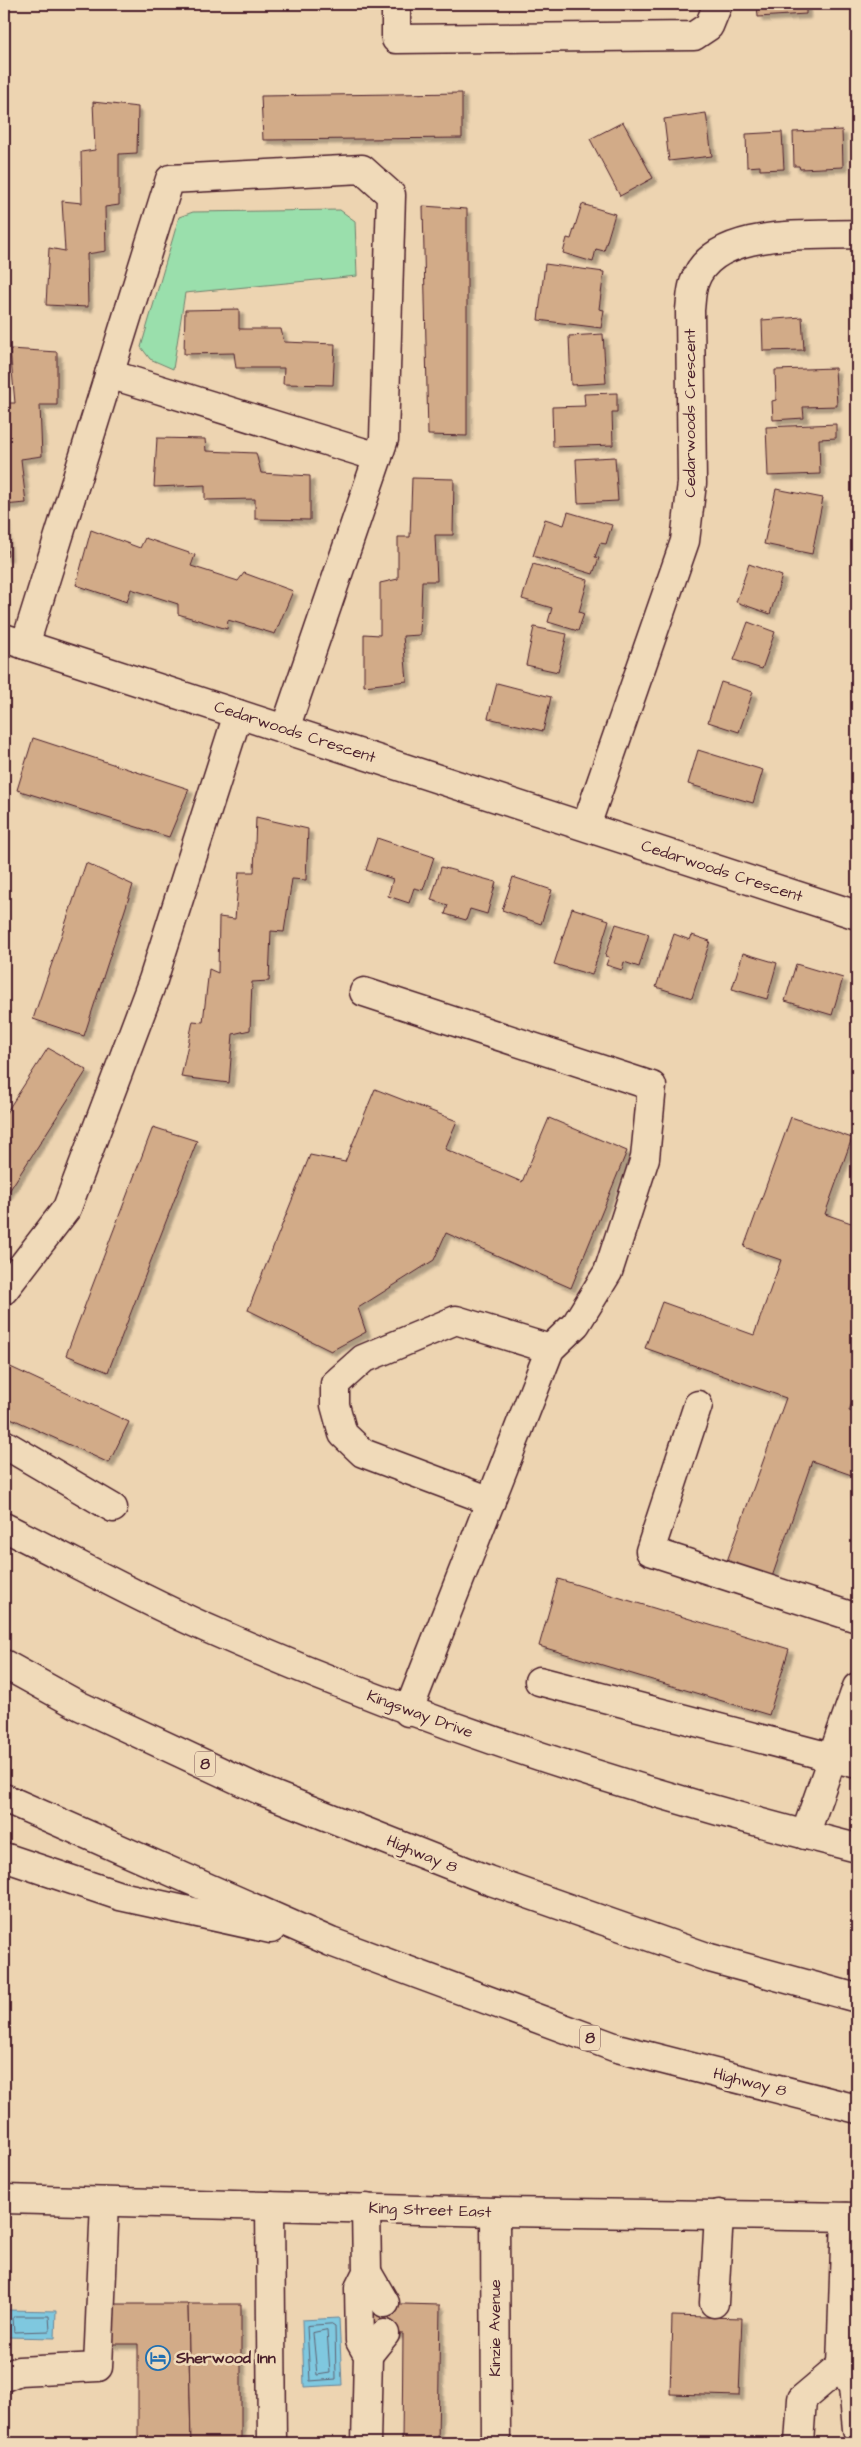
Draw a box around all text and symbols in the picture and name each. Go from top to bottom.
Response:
street label: Cedarwoods Crescent [679,328,701,497]
street label: Cedarwoods Crescent [211,695,379,769]
street label: Cedarwoods Crescent [638,834,806,908]
street label: Kingsway Drive [364,1685,476,1744]
road number: 8 [195,1752,215,1776]
street label: Highway 8 [383,1830,461,1879]
road number: 8 [580,2026,600,2050]
street label: Highway 8 [711,2062,789,2103]
street label: King Street East [368,2197,492,2224]
street label: Kinzie Avenue [484,2279,506,2377]
hotel icon: Sherwood Inn [145,2345,171,2371]
place label: Sherwood Inn [175,2347,276,2369]

